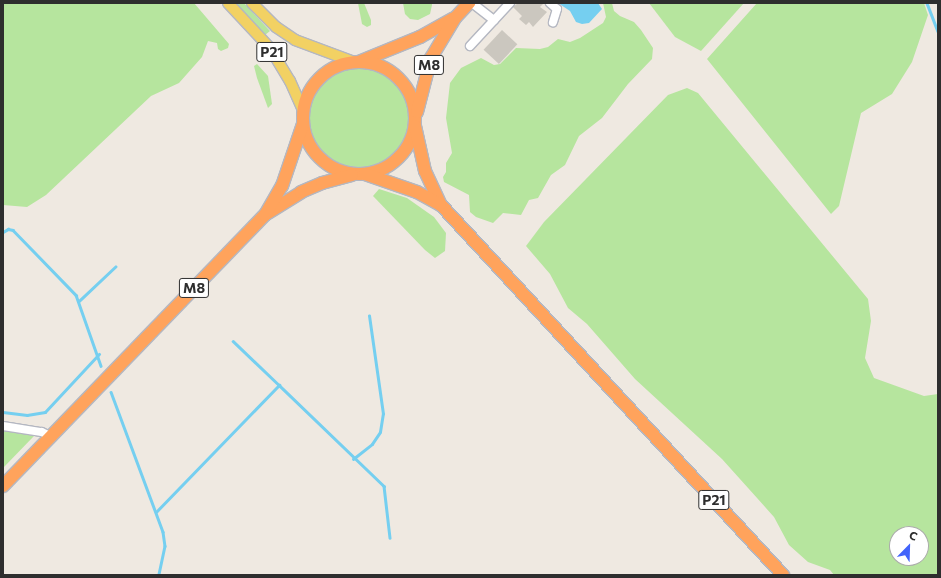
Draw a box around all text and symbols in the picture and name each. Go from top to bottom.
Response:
road number: Р21 [256,40,288,64]
road number: М8 [413,53,445,77]
road number: М8 [178,276,210,300]
road number: Р21 [698,488,730,512]
north arrow [889,526,929,566]
text: С [907,528,919,543]

